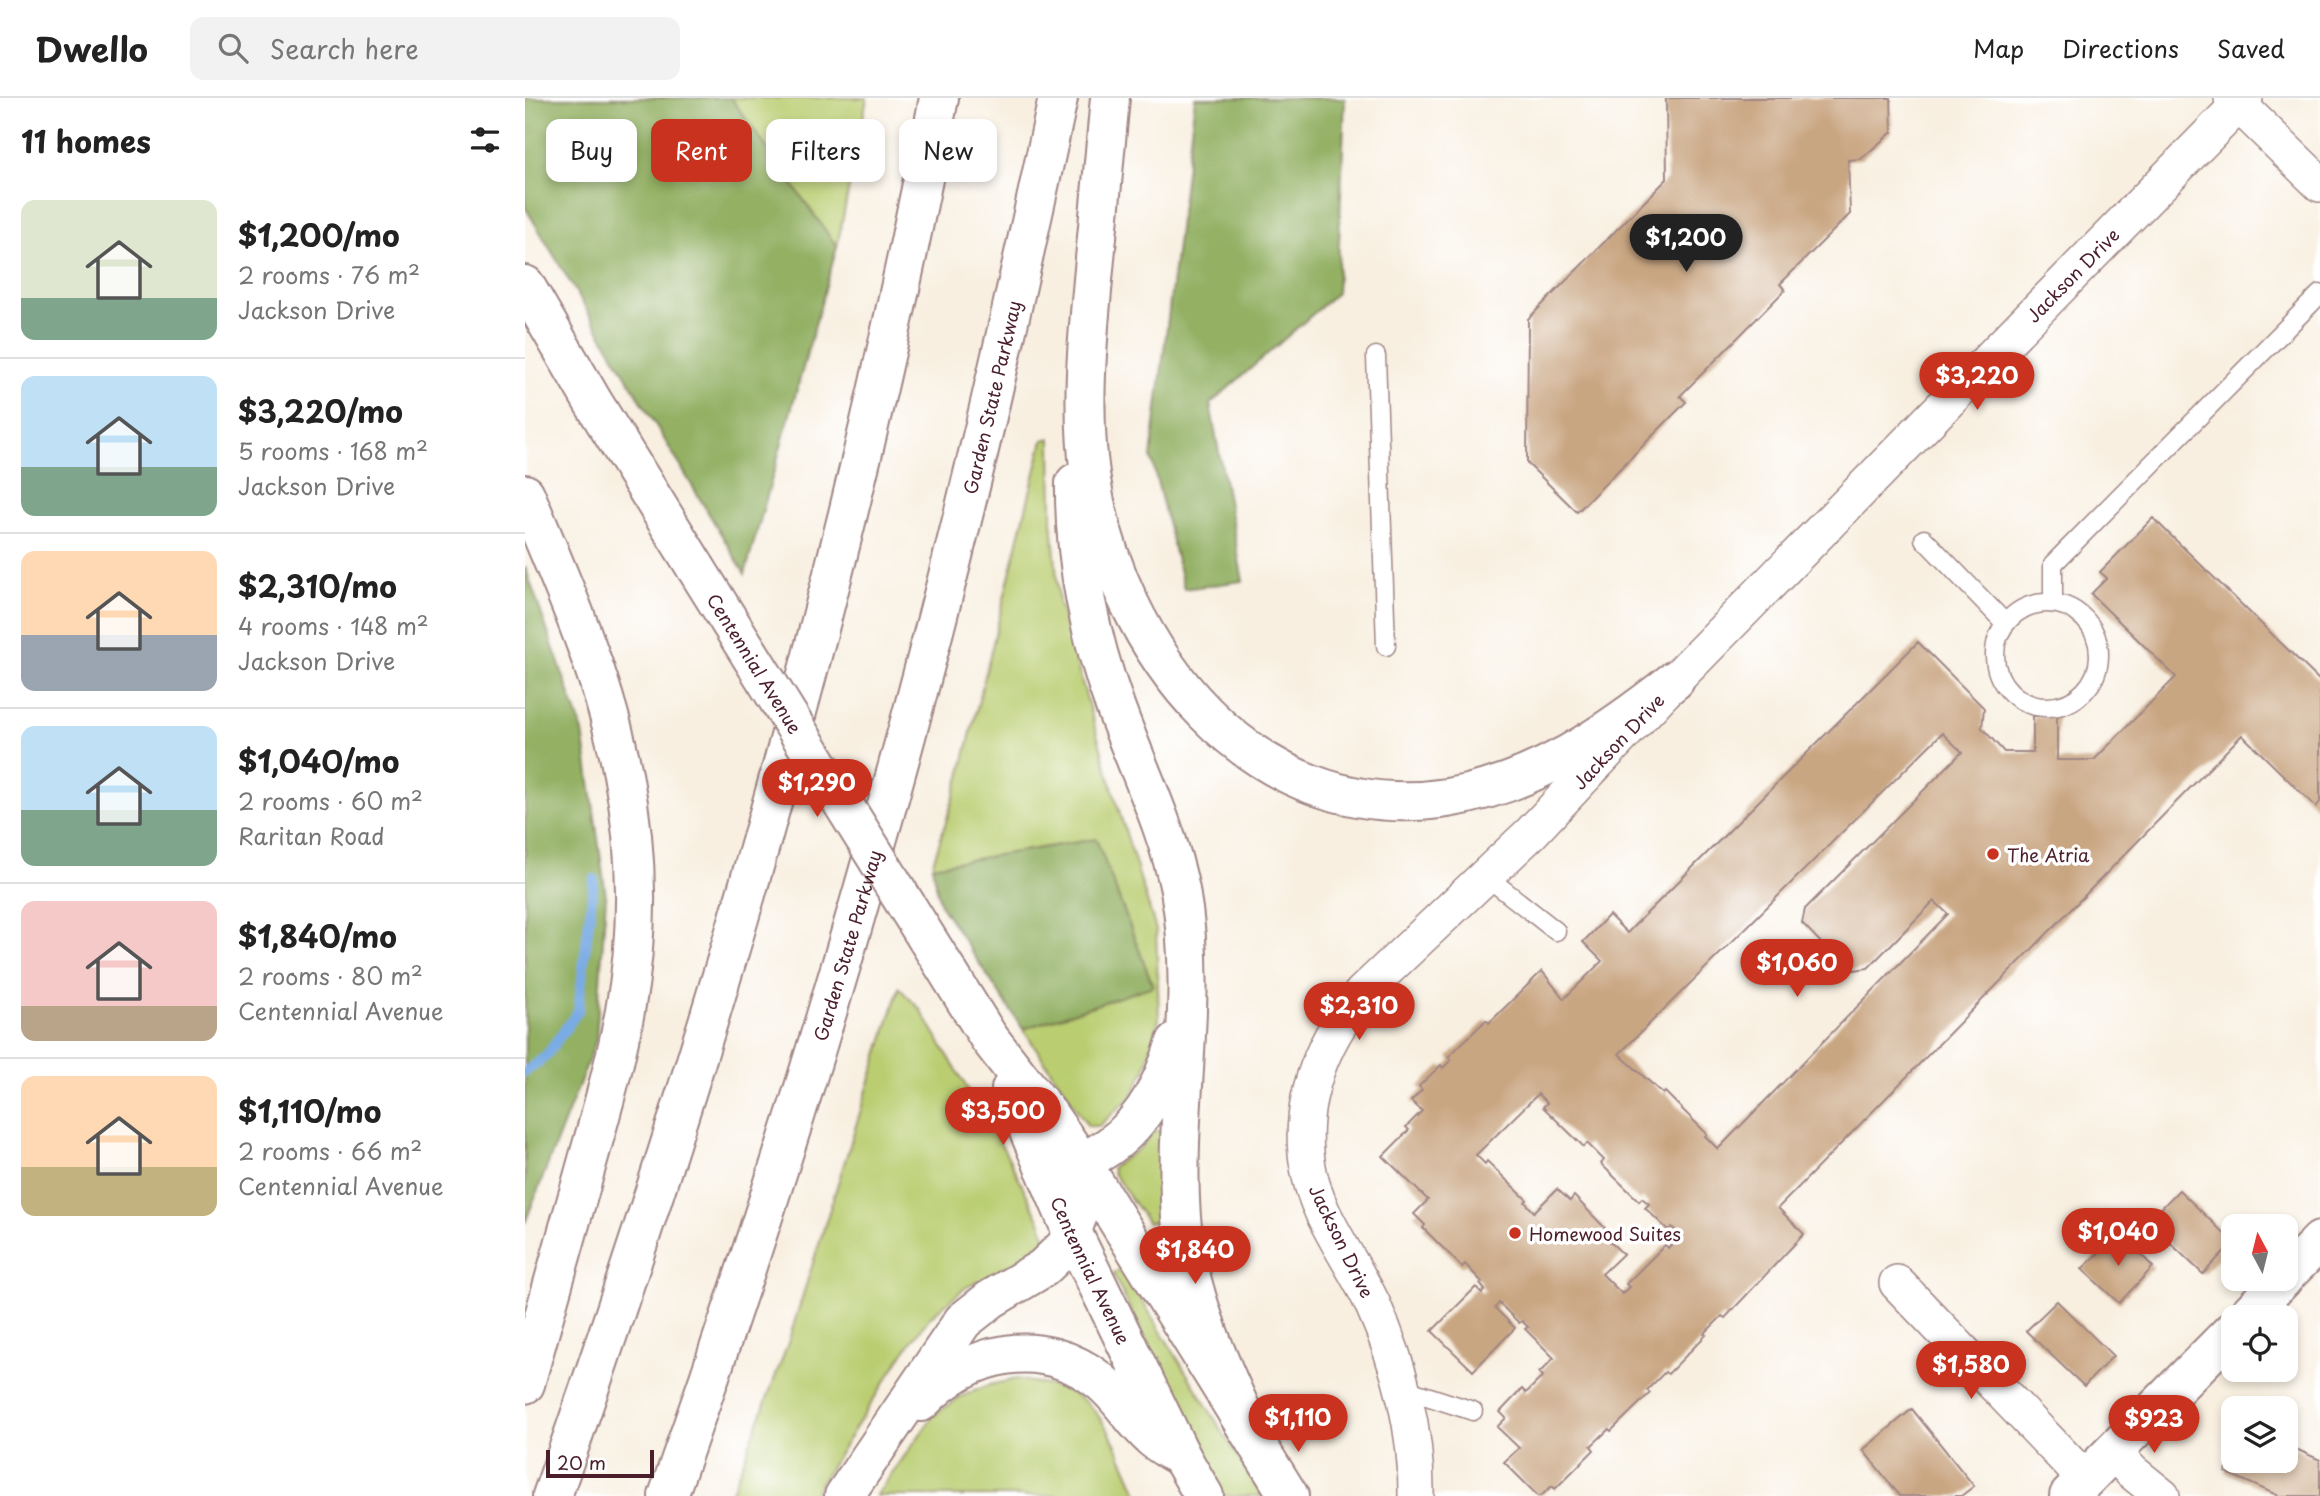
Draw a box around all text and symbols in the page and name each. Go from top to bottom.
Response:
search box [190,17,680,80]
text: Dwello [35,23,148,73]
icon: search [214,29,252,67]
text: Search here [270,29,419,68]
text: Map [1973,30,2024,66]
text: Directions [2062,30,2179,66]
text: Saved [2217,30,2285,66]
text: 11 homes [21,118,151,163]
chip: Buy [546,119,637,182]
chip: Rent [651,119,752,182]
chip: Filters [766,119,885,182]
chip: New [899,119,997,182]
icon: filters [466,121,504,159]
text: $1,200/mo [238,212,400,257]
pin: $1,200 [1629,214,1743,274]
text: $1,200 [1646,219,1726,254]
street label: Jackson Drive [2019,221,2125,328]
icon: home [77,228,161,312]
text: 2 rooms · 76 m² [238,257,420,292]
text: Jackson Drive [238,292,395,327]
street label: Garden State Parkway [955,298,1027,497]
pin: $3,220 [1920,352,2034,412]
text: $3,220 [1935,357,2019,392]
text: $3,220/mo [238,388,403,433]
icon: home [77,404,161,488]
text: 5 rooms · 168 m² [238,433,428,468]
text: Jackson Drive [238,468,395,503]
text: $2,310/mo [238,563,397,608]
icon: home [77,579,161,663]
street label: Centennial Avenue [701,588,809,739]
text: 4 rooms · 148 m² [238,608,429,643]
text: Jackson Drive [238,643,395,678]
street label: Jackson Drive [1566,687,1670,795]
text: $1,040/mo [238,738,399,783]
icon: home [77,754,161,838]
pin: $1,290 [760,760,874,819]
text: $1,290 [778,764,856,799]
text: 2 rooms · 60 m² [238,783,423,818]
text: Raritan Road [238,818,385,853]
place label: The Atria [2007,841,2090,868]
marker: The Atria [1985,846,2001,862]
street label: Garden State Parkway [806,847,887,1044]
text: $1,840/mo [238,913,397,958]
icon: home [77,929,161,1013]
pin: $1,060 [1740,940,1854,999]
text: $1,060 [1756,944,1838,979]
text: 2 rooms · 80 m² [238,958,423,993]
pin: $2,310 [1302,982,1416,1042]
text: $2,310 [1320,987,1398,1022]
text: Centennial Avenue [238,993,444,1028]
text: $1,110/mo [238,1088,382,1133]
pin: $3,500 [946,1088,1060,1147]
text: $3,500 [961,1092,1045,1127]
icon: home [77,1104,161,1188]
text: 2 rooms · 66 m² [238,1133,422,1168]
text: Centennial Avenue [238,1168,444,1203]
street label: Jackson Drive [1303,1180,1381,1302]
street label: Centennial Avenue [1045,1192,1138,1349]
pin: $1,040 [2061,1208,2175,1268]
text: $1,040 [2078,1213,2158,1248]
north arrow [2221,1214,2298,1292]
map controls [2221,1214,2298,1473]
place label: Homewood Suites [1529,1220,1681,1247]
marker: Homewood Suites [1507,1225,1523,1241]
pin: $1,840 [1138,1226,1252,1286]
text: $1,840 [1156,1231,1234,1266]
button: locate [2221,1305,2298,1382]
pin: $1,580 [1914,1342,2028,1401]
text: $1,580 [1932,1346,2010,1381]
pin: $1,110 [1241,1394,1355,1454]
pin: $923 [2113,1396,2195,1455]
button: layers [2221,1396,2298,1473]
text: $1,110 [1265,1399,1331,1434]
text: $923 [2124,1400,2184,1435]
scale bar [546,1447,655,1479]
text: 20 m [557,1448,606,1476]

